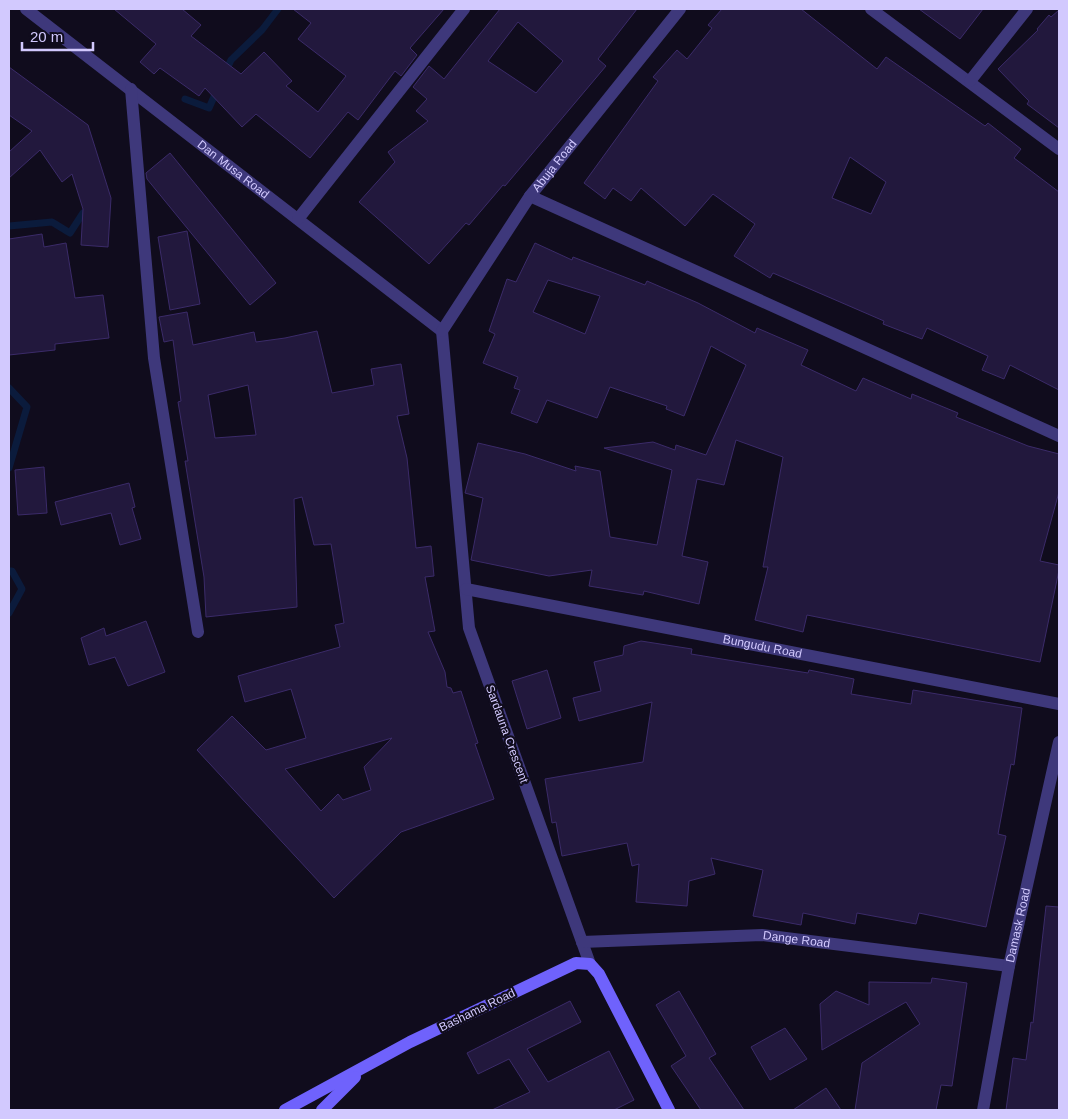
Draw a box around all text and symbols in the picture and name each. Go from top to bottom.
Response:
scale bar [22,20,94,52]
text: 20 m [30,28,63,45]
street label: Dan Musa Road [195,137,272,201]
street label: Abuja Road [529,137,579,195]
street label: Bungudu Road [722,632,803,661]
street label: Sardauna Crescent [483,683,531,786]
street label: Damask Road [1003,887,1033,964]
street label: Dange Road [762,928,831,950]
street label: Bashama Road [437,986,517,1034]

